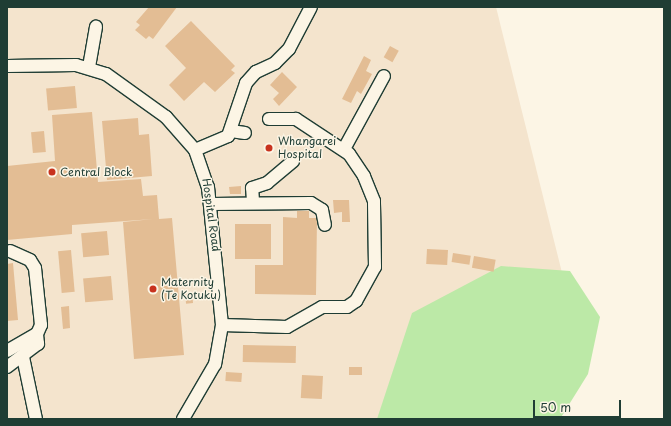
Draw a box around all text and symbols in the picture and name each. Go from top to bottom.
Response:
place label: Whangarei Hospital [278,135,336,161]
marker: Whangarei Hospital [263,142,275,154]
place label: Central Block [60,165,132,179]
marker: Central Block [47,167,57,177]
street label: Hospital Road [199,177,223,253]
place label: Maternity (Te Kotuku) [161,276,222,302]
marker: Maternity (Te Kotuku) [148,284,158,294]
scale bar [535,392,623,418]
text: 50 m [540,398,571,416]

